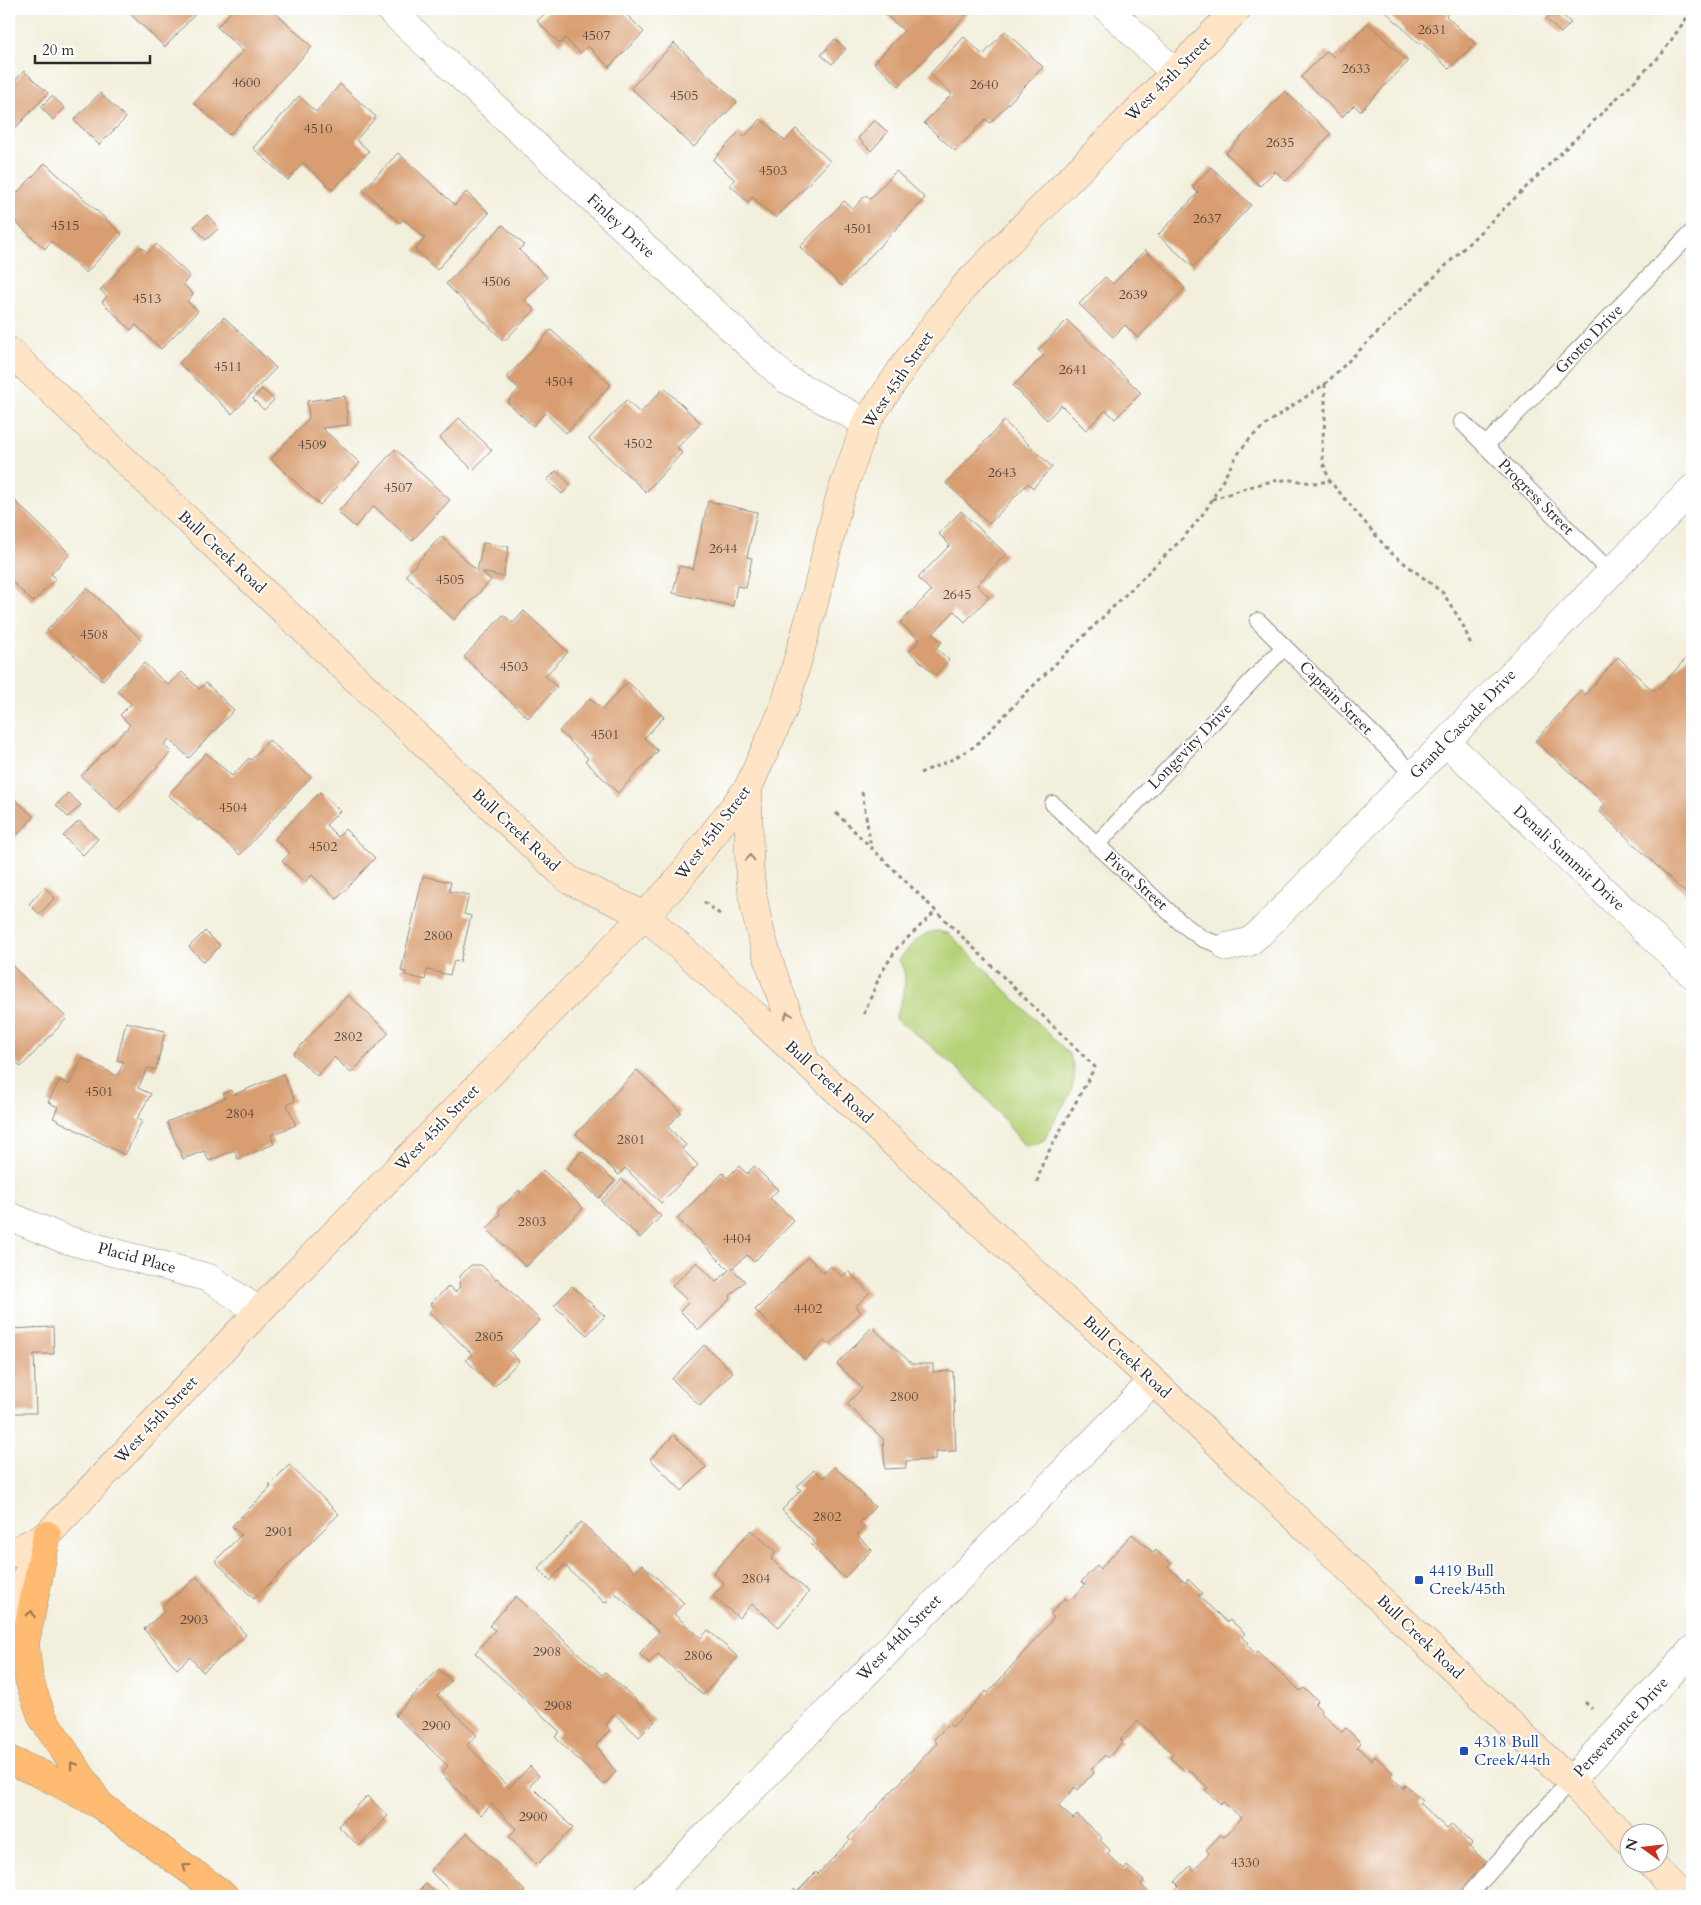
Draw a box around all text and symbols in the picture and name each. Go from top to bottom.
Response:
house number: 2631 [1418,20,1446,39]
house number: 4507 [582,26,610,45]
street label: West 45th Street [1120,31,1216,127]
scale bar [35,32,150,64]
text: 20 m [42,40,74,60]
house number: 2633 [1342,59,1370,78]
house number: 4600 [232,73,260,92]
house number: 2640 [970,75,998,94]
house number: 4505 [670,86,698,105]
house number: 4510 [304,119,332,138]
house number: 2635 [1266,133,1294,152]
house number: 4503 [759,161,787,180]
street label: Finley Drive [582,189,660,263]
house number: 2637 [1193,209,1221,228]
house number: 4515 [51,216,79,235]
house number: 4501 [844,219,872,238]
house number: 4506 [482,272,510,291]
house number: 2639 [1119,285,1147,304]
house number: 4513 [133,289,161,308]
street label: Grotto Drive [1550,299,1628,379]
street label: West 45th Street [857,327,939,434]
house number: 4511 [214,357,242,376]
house number: 2641 [1059,360,1087,379]
house number: 4504 [545,372,573,391]
house number: 4502 [624,434,652,453]
house number: 4509 [298,435,326,454]
street label: Progress Street [1493,454,1579,540]
house number: 2643 [988,463,1016,482]
house number: 4507 [384,478,412,497]
street label: Bull Creek Road [173,506,271,599]
house number: 2644 [709,539,737,558]
house number: 4505 [436,570,464,589]
house number: 2645 [943,585,971,604]
house number: 4508 [80,625,108,644]
street label: Captain Street [1294,656,1378,740]
house number: 4503 [500,657,528,676]
street label: Grand Cascade Drive [1405,664,1521,784]
street label: Longevity Drive [1143,698,1237,794]
house number: 4501 [591,725,619,744]
street label: West 45th Street [670,781,756,885]
street label: Bull Creek Road [467,784,565,877]
house number: 4504 [219,798,247,817]
street label: Denali Summit Drive [1508,800,1630,916]
house number: 4502 [309,837,337,856]
street label: Pivot Street [1099,847,1173,915]
one-way arrow [745,854,755,862]
house number: 2800 [424,926,452,945]
one-way arrow [784,1011,794,1020]
house number: 2802 [334,1027,362,1046]
street label: Bull Creek Road [780,1036,878,1129]
street label: West 45th Street [389,1080,484,1177]
house number: 4501 [85,1082,113,1101]
house number: 2804 [226,1104,254,1123]
house number: 2801 [617,1130,645,1149]
house number: 2803 [518,1212,546,1231]
house number: 4404 [723,1229,751,1248]
street label: Placid Place [95,1237,179,1279]
house number: 4402 [794,1299,822,1318]
street label: Bull Creek Road [1078,1311,1176,1404]
house number: 2805 [475,1327,503,1346]
street label: West 45th Street [109,1371,202,1469]
house number: 2800 [890,1387,918,1406]
house number: 2802 [813,1507,841,1526]
house number: 2901 [265,1522,293,1541]
place label: 4419 Bull Creek/45th [1429,1560,1506,1600]
house number: 2804 [742,1569,770,1588]
marker: 4419 Bull Creek/45th [1413,1574,1425,1586]
street label: West 44th Street [851,1590,946,1687]
street label: Bull Creek Road [1372,1590,1469,1684]
one-way arrow [25,1610,36,1618]
house number: 2903 [180,1610,208,1629]
house number: 2908 [533,1642,561,1661]
house number: 2806 [684,1646,712,1665]
street label: Perseverance Drive [1569,1672,1673,1782]
house number: 2908 [544,1696,572,1715]
house number: 2900 [422,1716,450,1735]
place label: 4318 Bull Creek/44th [1474,1731,1551,1771]
marker: 4318 Bull Creek/44th [1458,1745,1470,1757]
one-way arrow [70,1761,79,1770]
house number: 2900 [519,1807,547,1826]
north arrow [1618,1822,1668,1872]
text: N [1621,1836,1643,1853]
house number: 4330 [1231,1853,1259,1872]
one-way arrow [183,1865,192,1873]

